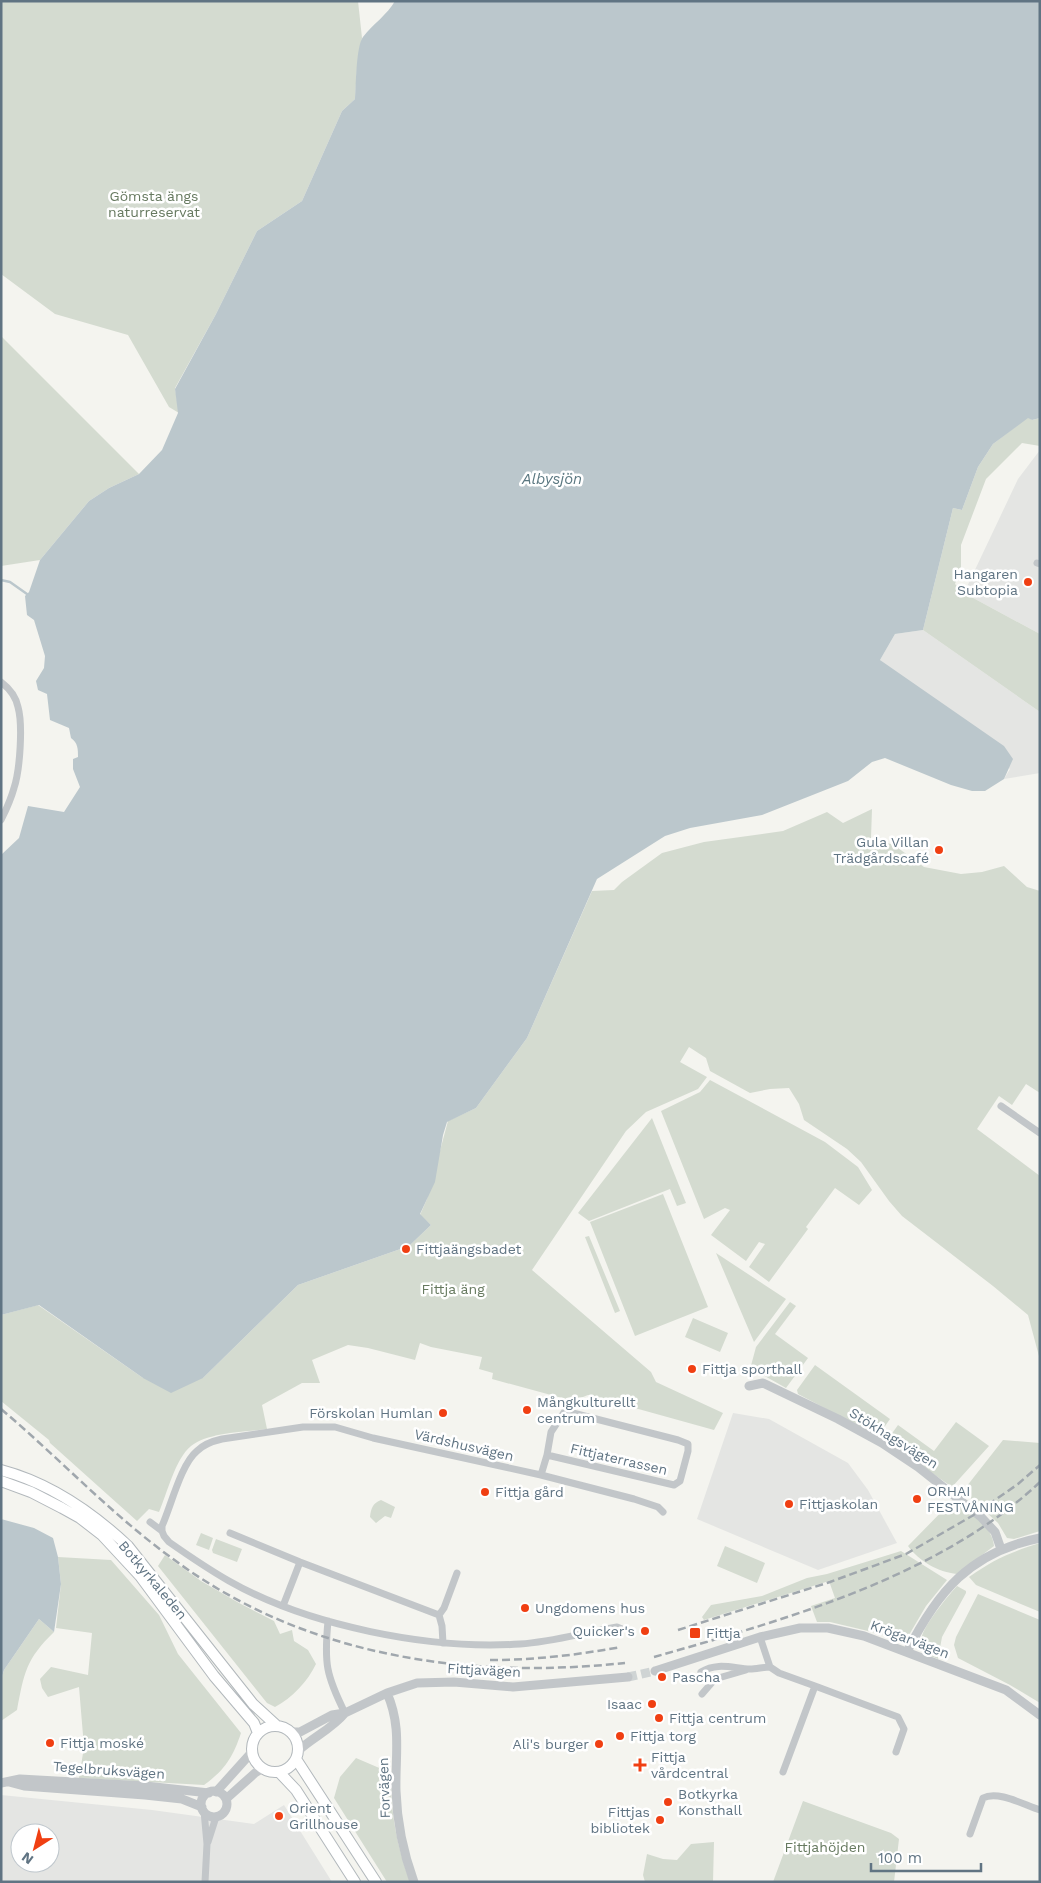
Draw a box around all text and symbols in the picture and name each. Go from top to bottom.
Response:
park label: Gömsta ängs naturreservat [108,188,200,220]
water label: Albysjön [521,470,582,488]
place label: Hangaren Subtopia [954,566,1018,598]
marker: Hangaren Subtopia [1022,576,1034,588]
place label: Gula Villan Trädgårdscafé [833,834,929,866]
marker: Gula Villan Trädgårdscafé [933,844,945,856]
place label: Fittjaängsbadet [416,1241,522,1257]
marker: Fittjaängsbadet [400,1243,412,1255]
park label: Fittja äng [421,1281,485,1297]
place label: Fittja sporthall [702,1361,803,1377]
marker: Fittja sporthall [686,1363,698,1375]
place label: Mångkulturellt centrum [537,1394,636,1426]
marker: Mångkulturellt centrum [521,1404,533,1416]
street label: Stökhagsvägen [847,1404,941,1472]
place label: Förskolan Humlan [309,1405,433,1421]
marker: Förskolan Humlan [437,1407,449,1419]
street label: Värdshusvägen [413,1426,515,1464]
street label: Fittjaterrassen [569,1440,669,1478]
place label: ORHAI FESTVÅNING [927,1483,1014,1515]
place label: Fittja gård [495,1484,564,1500]
marker: Fittja gård [479,1486,491,1498]
marker: ORHAI FESTVÅNING [911,1493,923,1505]
place label: Fittjaskolan [799,1496,878,1512]
marker: Fittjaskolan [783,1498,795,1510]
street label: Botkyrkaleden [115,1537,191,1623]
place label: Ungdomens hus [535,1600,645,1616]
marker: Ungdomens hus [519,1602,531,1614]
street label: Krögarvägen [868,1617,952,1661]
place label: Quicker's [572,1623,635,1639]
marker: Quicker's [639,1625,651,1637]
place label: Fittja [706,1625,741,1641]
marker: Fittja [688,1626,702,1640]
street label: Fittjavägen [447,1660,521,1680]
place label: Pascha [672,1669,720,1685]
marker: Pascha [656,1671,668,1683]
place label: Isaac [607,1696,642,1712]
marker: Isaac [646,1698,658,1710]
place label: Fittja centrum [669,1710,766,1726]
marker: Fittja centrum [653,1712,665,1724]
place label: Fittja torg [630,1728,697,1744]
marker: Fittja torg [614,1730,626,1742]
place label: Fittja moské [60,1735,144,1751]
place label: Ali's burger [512,1736,589,1752]
marker: Fittja moské [44,1737,56,1749]
marker: Ali's burger [593,1738,605,1750]
place label: Fittja vårdcentral [651,1749,729,1781]
street label: Forvägen [375,1757,393,1819]
street label: Tegelbruksvägen [53,1758,165,1782]
marker: Fittja vårdcentral [633,1758,647,1772]
place label: Botkyrka Konsthall [678,1786,743,1818]
marker: Botkyrka Konsthall [662,1796,674,1808]
place label: Orient Grillhouse [289,1800,358,1832]
place label: Fittjas bibliotek [591,1804,650,1836]
marker: Orient Grillhouse [273,1810,285,1822]
marker: Fittjas bibliotek [654,1814,666,1826]
north arrow [10,1823,60,1873]
park label: Fittjahöjden [784,1839,866,1855]
scale bar [871,1840,981,1872]
text: N [18,1849,36,1868]
text: 100 m [878,1849,922,1867]

